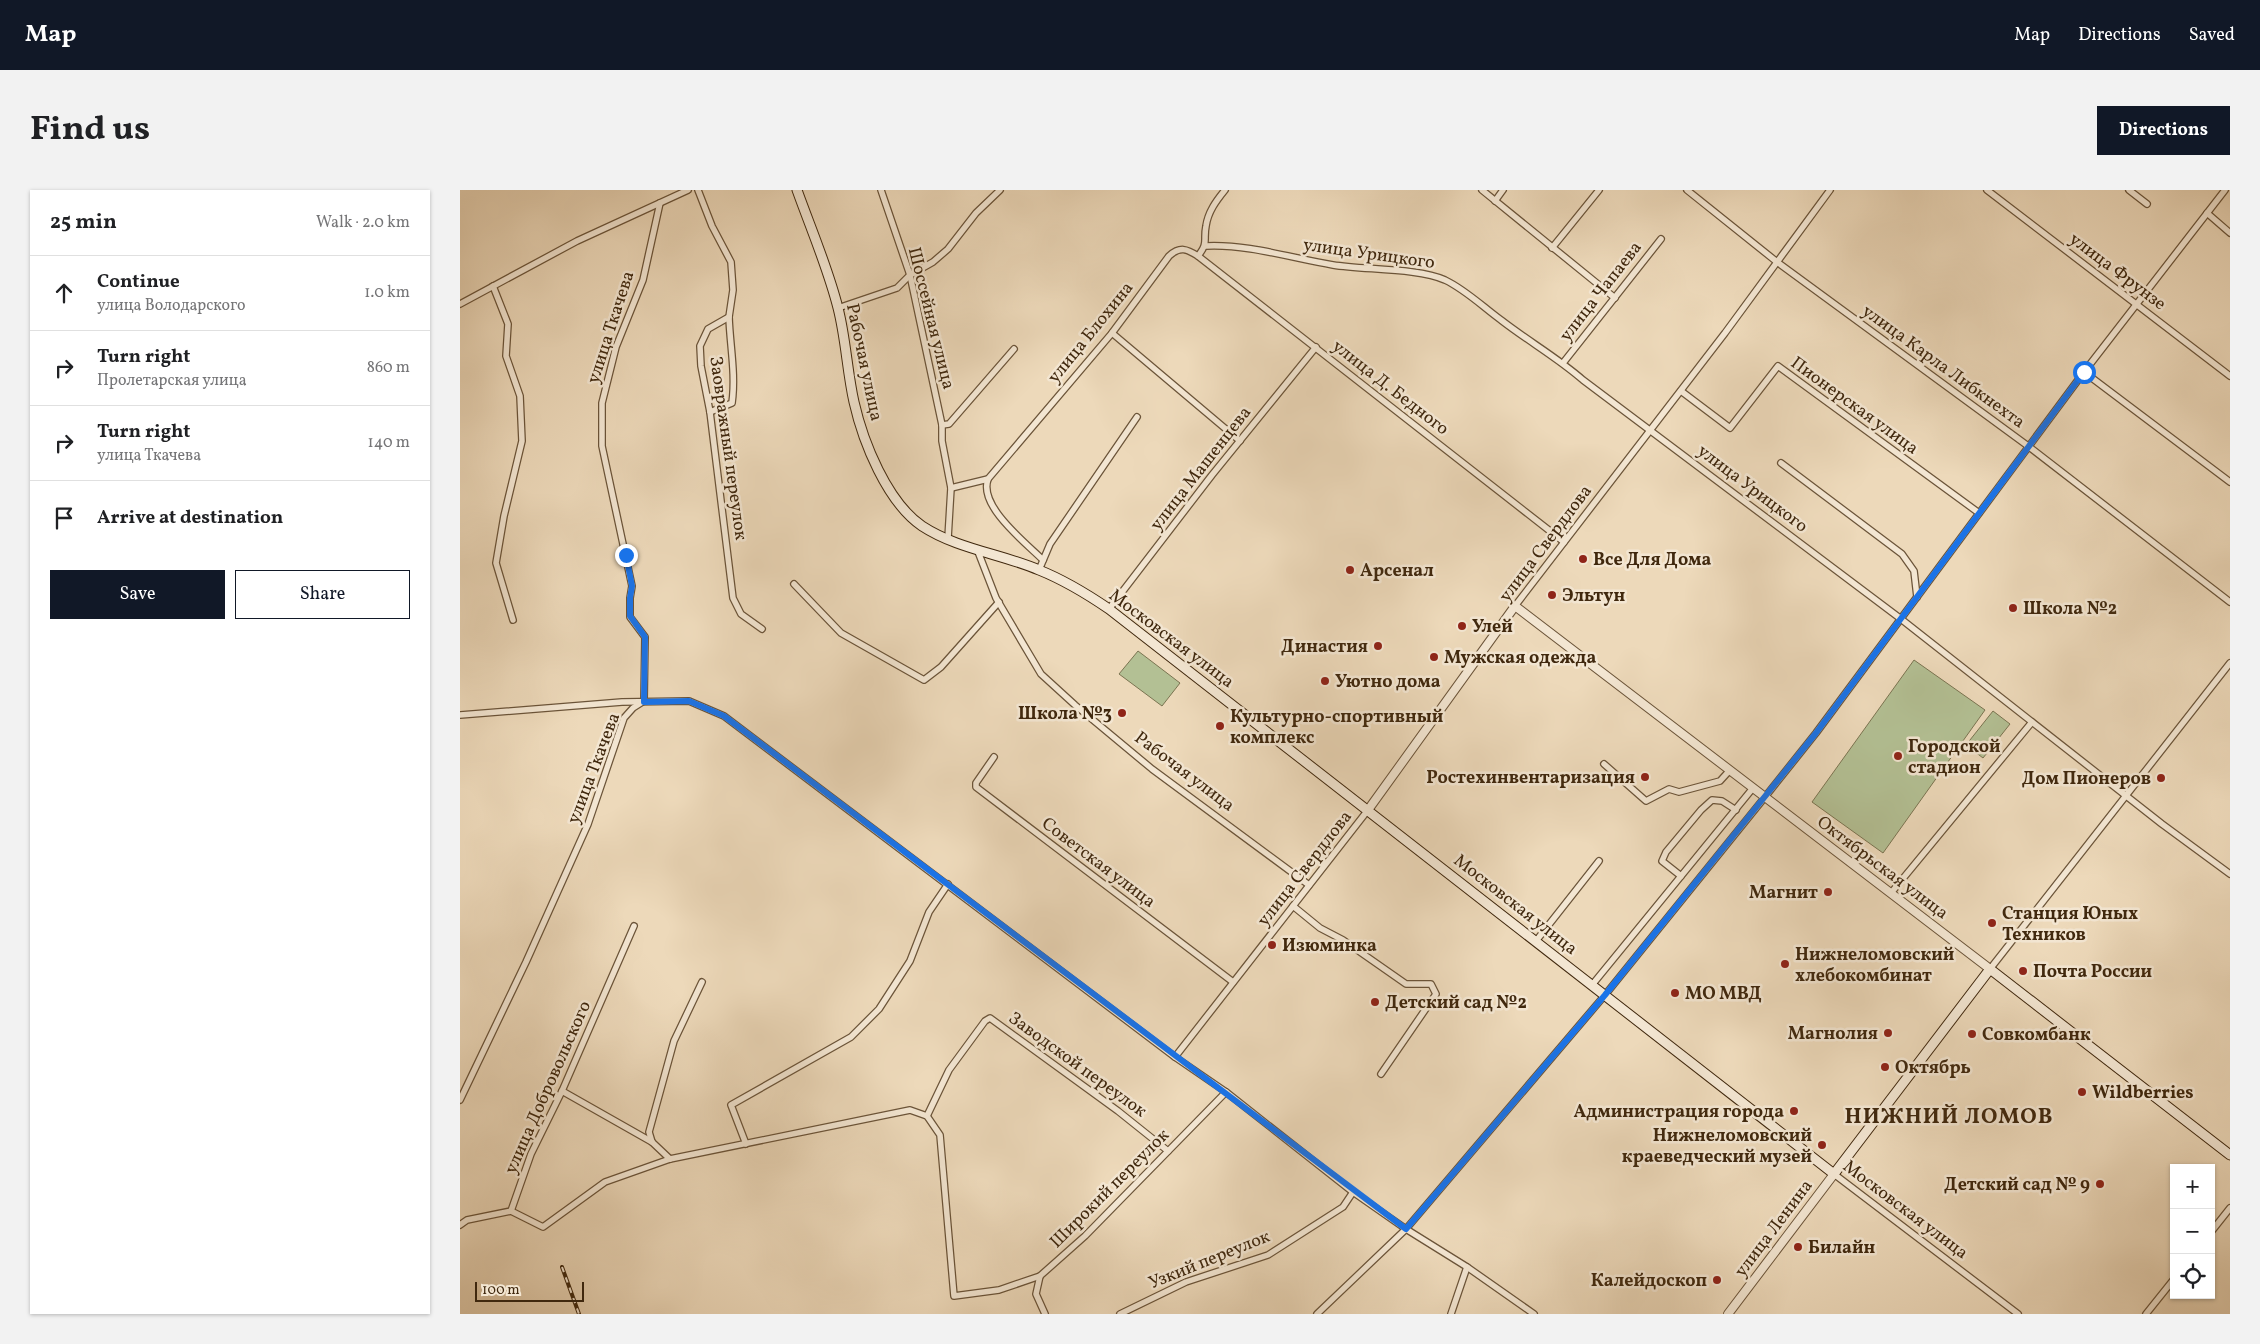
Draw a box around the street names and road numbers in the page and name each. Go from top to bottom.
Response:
street label: улица Фрунзе [2064,227,2171,317]
street label: улица Урицкого [1301,233,1436,276]
street label: улица Чапаева [1554,236,1648,347]
street label: Шоссейная улица [901,245,960,392]
street label: улица Ткачева [581,268,641,387]
street label: улица Блохина [1042,277,1140,389]
street label: улица Карла Либкнехта [1856,299,2030,435]
street label: Рабочая улица [839,301,888,423]
street label: улица Д. Бедного [1326,335,1454,442]
street label: Пионерская улица [1785,351,1923,461]
street label: Заовражный переулок [702,355,753,542]
street label: улица Машенцева [1145,401,1258,536]
street label: улица Урицкого [1692,439,1813,539]
street label: улица Свердлова [1494,480,1599,608]
street label: Московская улица [1103,584,1239,695]
street label: улица Ткачева [562,709,627,828]
street label: Рабочая улица [1129,726,1239,818]
street label: улица Свердлова [1252,806,1358,932]
street label: Октябрьская улица [1811,810,1953,926]
street label: Советская улица [1036,812,1160,914]
street label: Московская улица [1448,849,1582,962]
street label: улица Добровольского [499,997,598,1178]
street label: Заводской переулок [1003,1006,1152,1124]
street label: Широкий переулок [1045,1123,1176,1254]
street label: Московская улица [1837,1155,1973,1266]
street label: улица Ленина [1729,1175,1819,1283]
street label: Узкий переулок [1145,1225,1274,1296]

